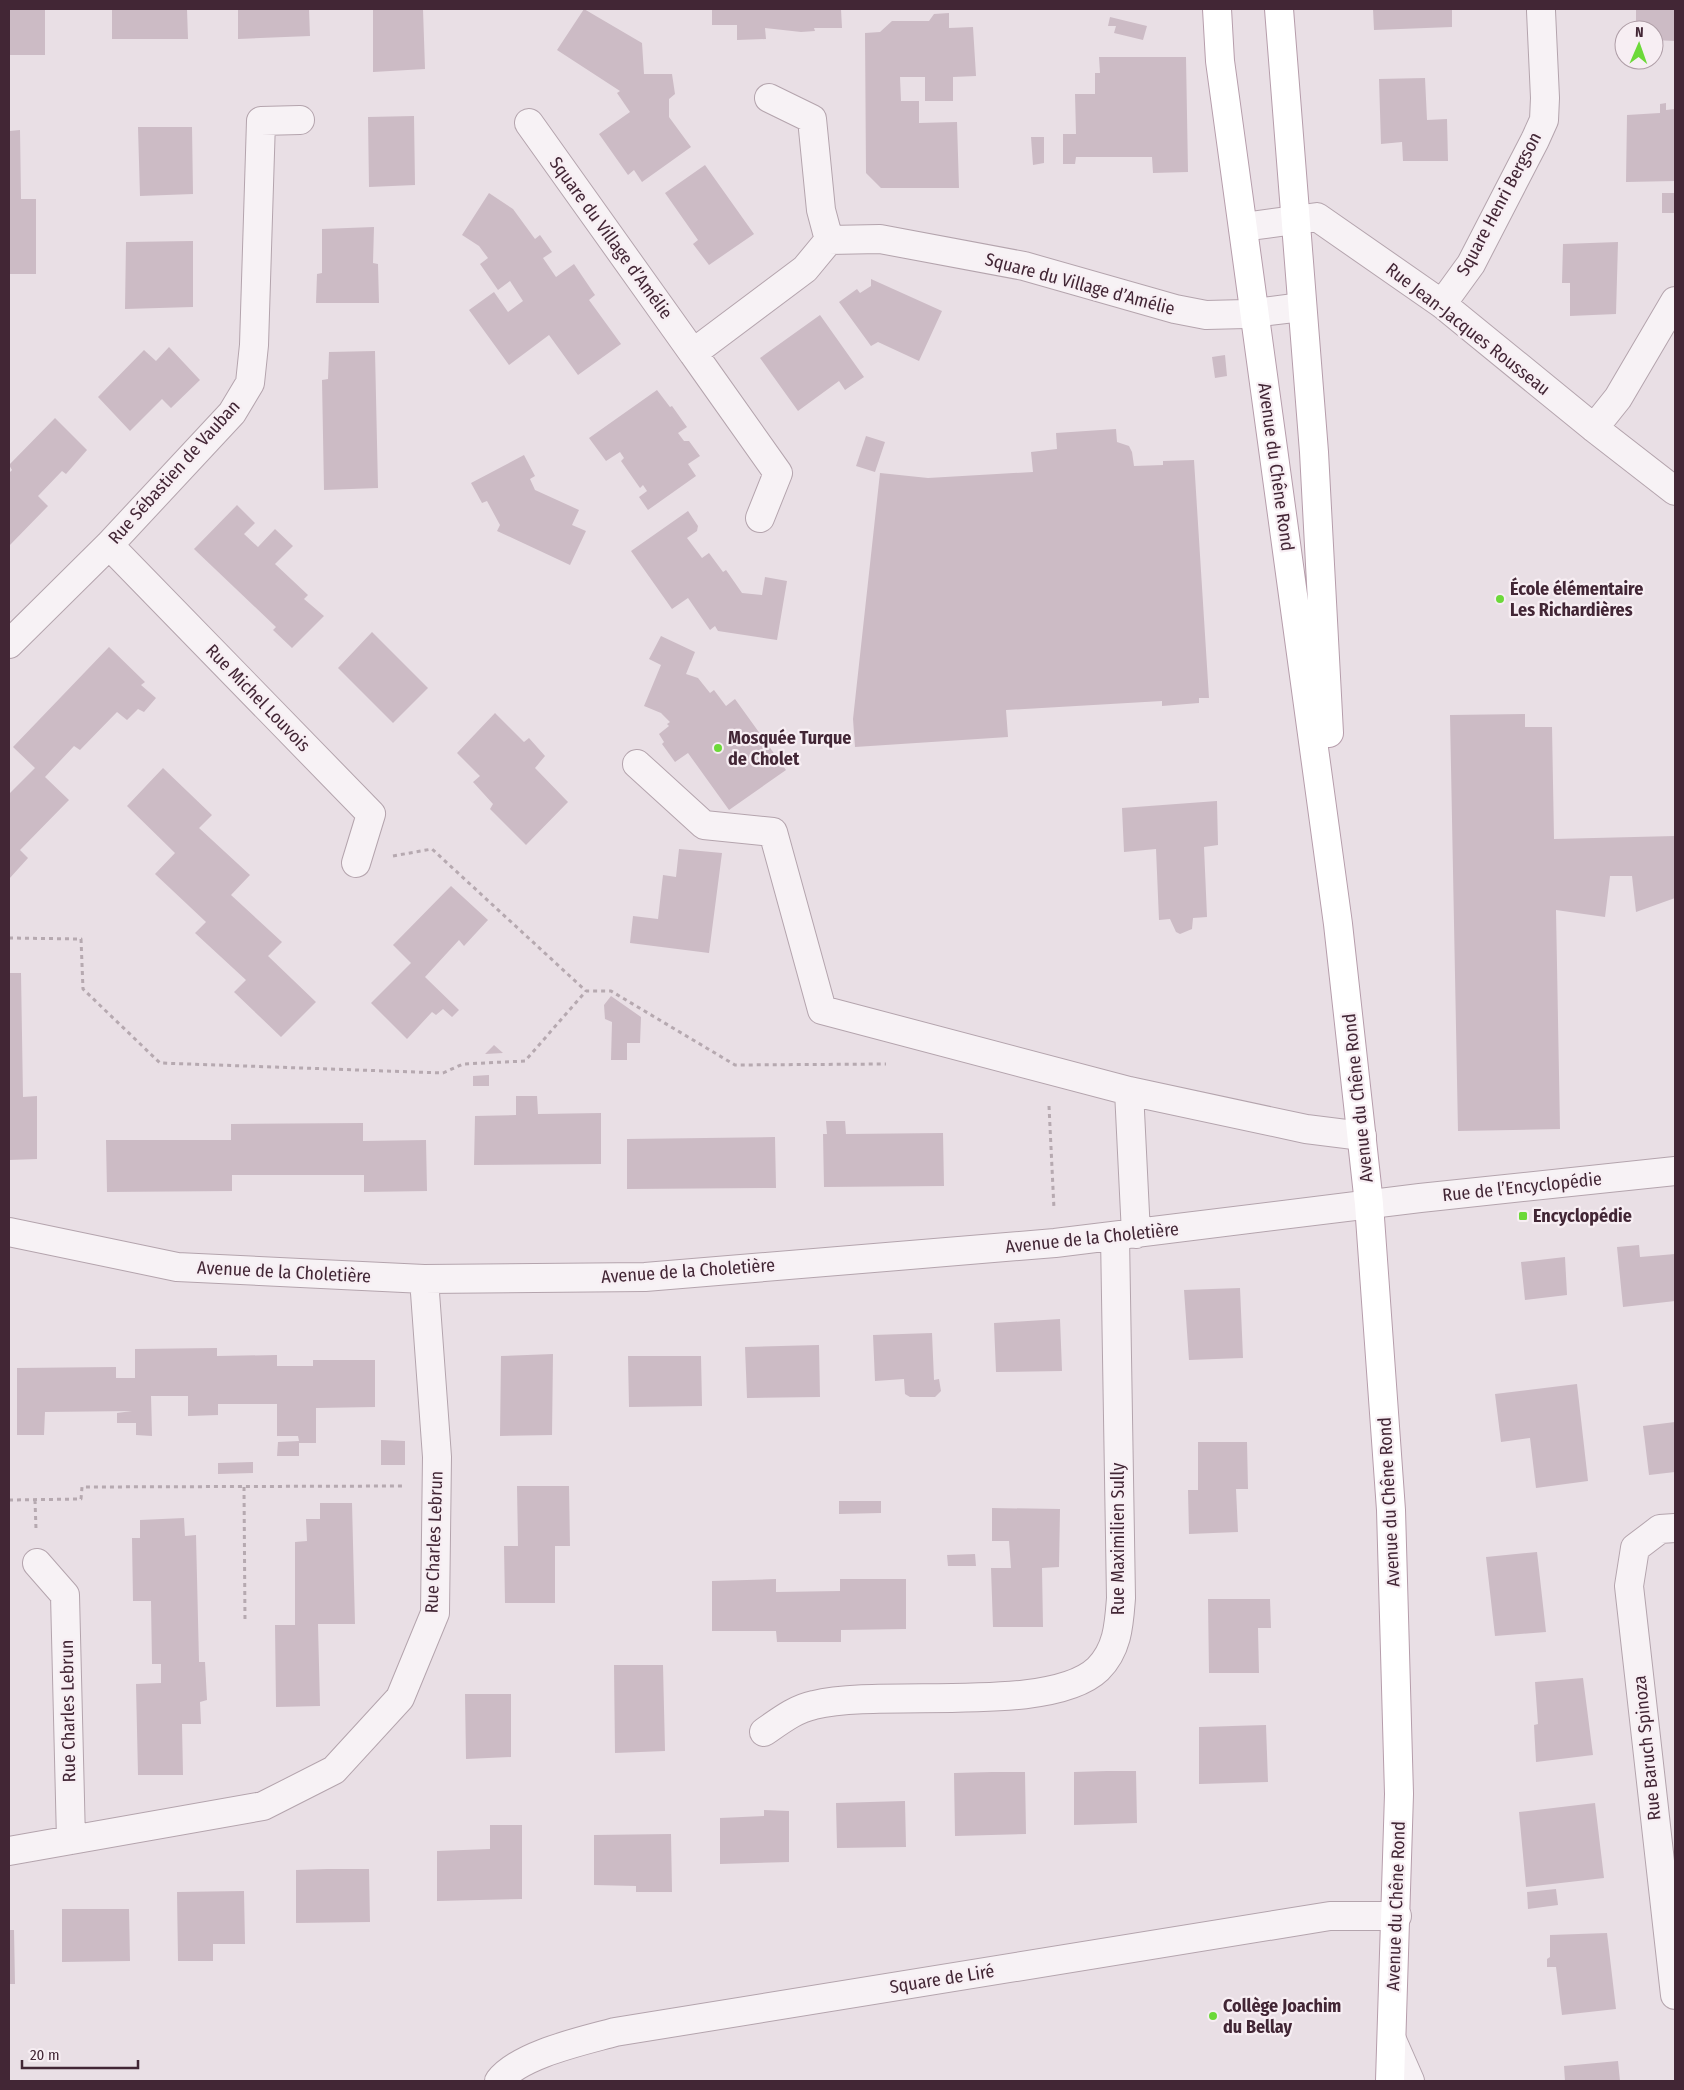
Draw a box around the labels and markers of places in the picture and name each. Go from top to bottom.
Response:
place label: École élémentaire Les Richardières [1510,577,1643,621]
marker: École élémentaire Les Richardières [1494,593,1506,605]
place label: Mosquée Turque de Cholet [728,727,851,770]
marker: Mosquée Turque de Cholet [712,742,724,754]
place label: Encyclopédie [1533,1205,1632,1227]
marker: Encyclopédie [1517,1210,1529,1222]
place label: Collège Joachim du Bellay [1223,1995,1341,2038]
marker: Collège Joachim du Bellay [1207,2010,1219,2022]

